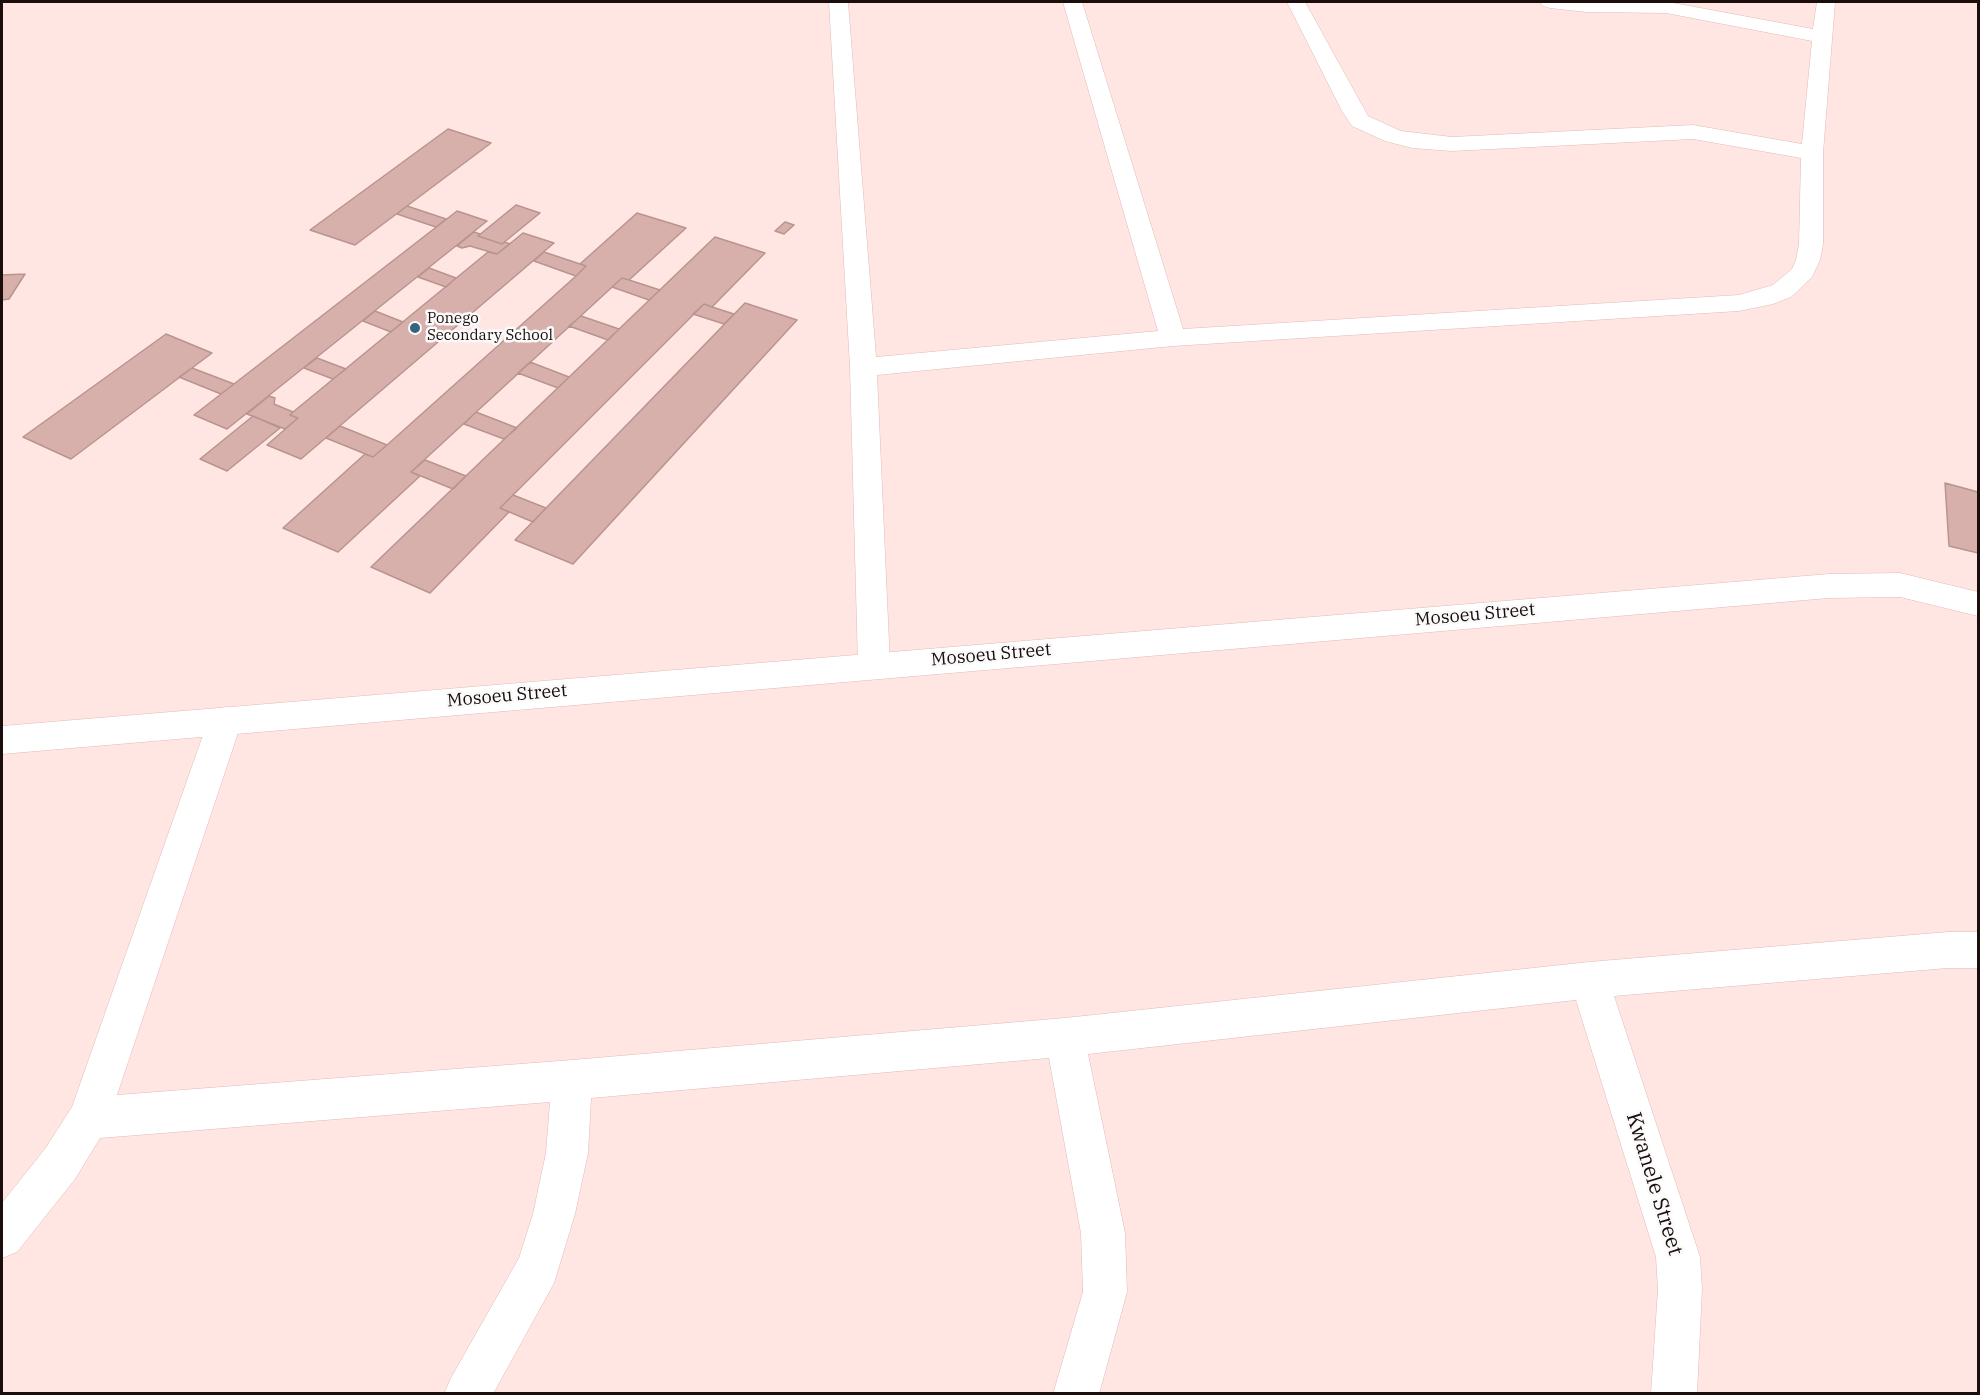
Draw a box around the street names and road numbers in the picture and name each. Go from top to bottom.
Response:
street label: Mosoeu Street [1414,599,1536,631]
street label: Mosoeu Street [930,639,1052,671]
street label: Mosoeu Street [446,680,568,712]
street label: Kwanele Street [1620,1109,1688,1259]

